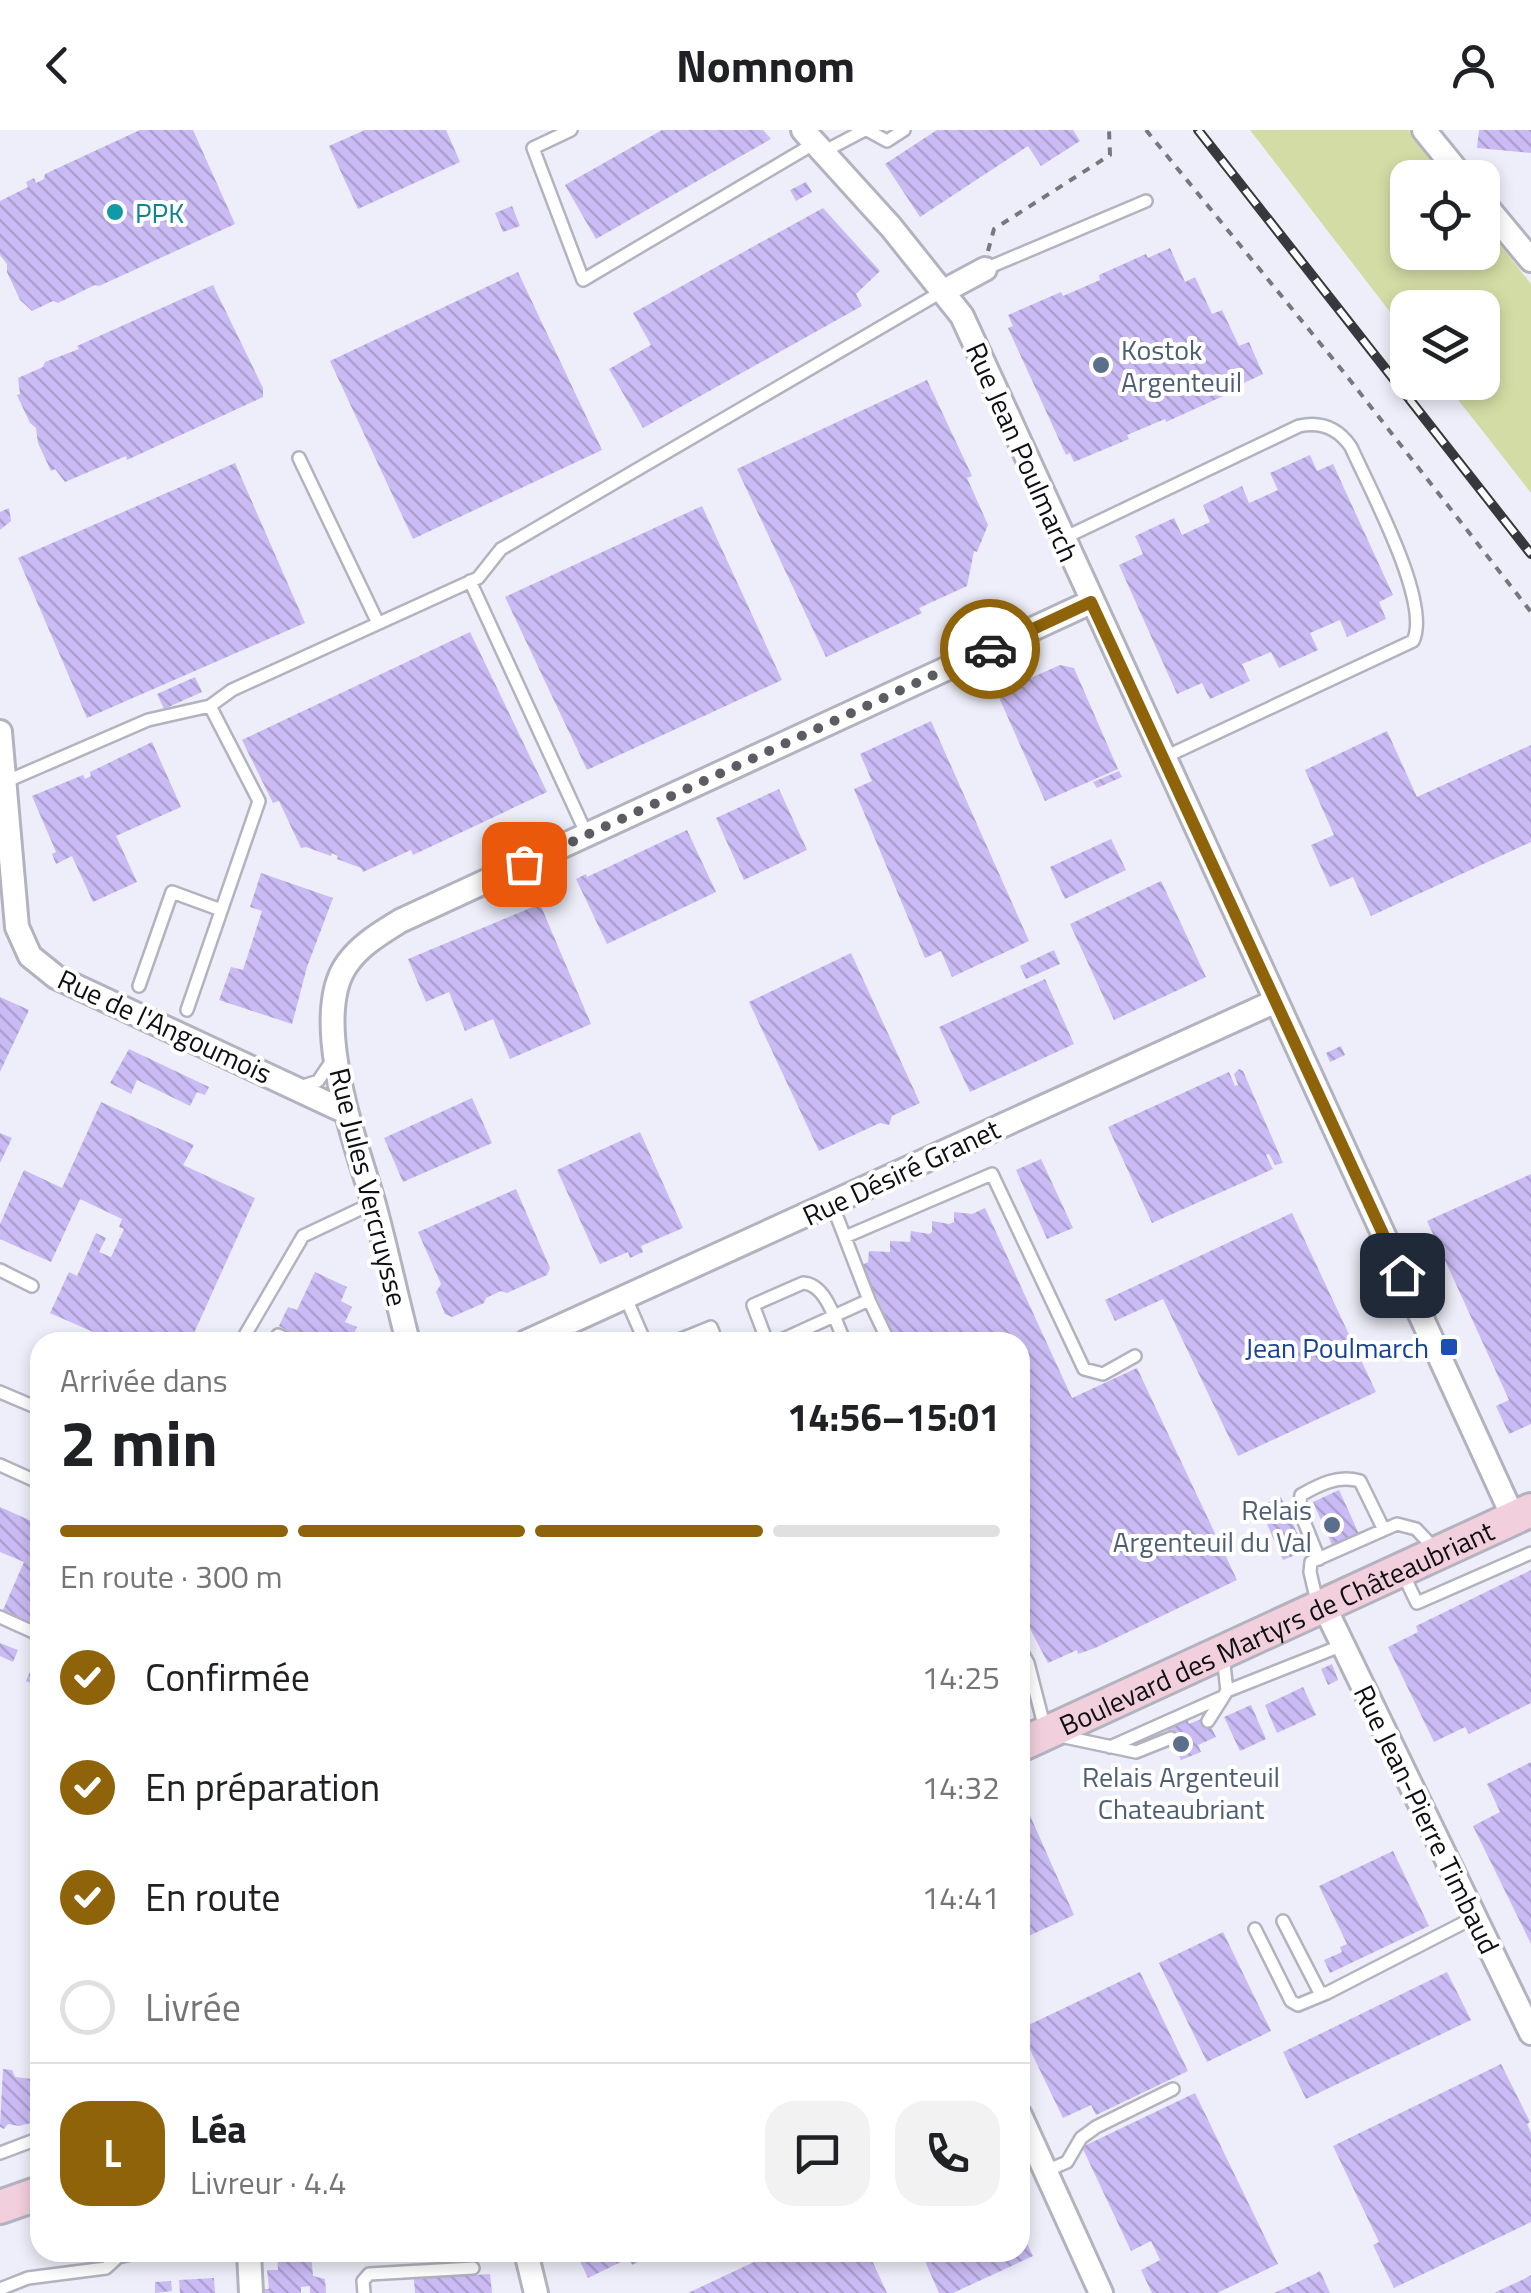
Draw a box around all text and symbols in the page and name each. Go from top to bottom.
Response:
text: Nomnom [676,31,855,99]
icon: back [30,38,85,93]
icon: person [1446,38,1501,93]
map controls [1390,160,1500,400]
button: locate [1390,160,1500,270]
place label: PPK [135,191,184,234]
marker: PPK [104,201,126,223]
button: layers [1390,290,1500,400]
place label: Kostok Argenteuil [1121,328,1242,403]
street label: Rue Jean Poulmarch [955,335,1091,569]
marker: Kostok Argenteuil [1090,354,1112,376]
courier [940,599,1040,699]
icon: car [963,622,1018,677]
pin [482,822,567,907]
icon: bag [497,837,552,892]
street label: Rue de l'Angoumois [51,958,279,1094]
street label: Rue Jules Vercruysse [319,1063,419,1311]
street label: Rue Désiré Granet [795,1107,1007,1237]
pin [1360,1233,1445,1318]
icon: home [1375,1248,1430,1303]
place label: Jean Poulmarch [1245,1326,1429,1369]
marker: Jean Poulmarch [1438,1336,1460,1358]
text: Arrivée dans [60,1356,228,1404]
text: 14:56–15:01 [787,1388,1000,1446]
text: 2 min [60,1392,218,1491]
place label: Relais Argenteuil du Val [1113,1488,1312,1563]
street label: Boulevard des Martyrs de Châteaubriant [1052,1508,1501,1746]
marker: Relais Argenteuil du Val [1321,1514,1343,1536]
text: En route · 300 m [60,1552,283,1600]
text: Confirmée [145,1648,310,1706]
icon: check [60,1650,115,1705]
text: 14:25 [921,1653,1000,1701]
street label: Rue Jean-Pierre Timbaud [1343,1677,1511,1961]
marker: Relais Argenteuil Chateaubriant [1170,1733,1192,1755]
place label: Relais Argenteuil Chateaubriant [1082,1755,1280,1830]
text: En préparation [145,1758,380,1816]
icon: check [60,1760,115,1815]
text: 14:32 [921,1763,1000,1811]
text: En route [145,1868,280,1926]
icon: check [60,1870,115,1925]
text: 14:41 [921,1873,1000,1921]
text: Livrée [145,1978,241,2036]
text: Léa [190,2100,247,2158]
button: chat [765,2101,870,2206]
button: phone [895,2101,1000,2206]
text: L [104,2124,121,2182]
text: Livreur · 4.4 [190,2158,346,2206]

